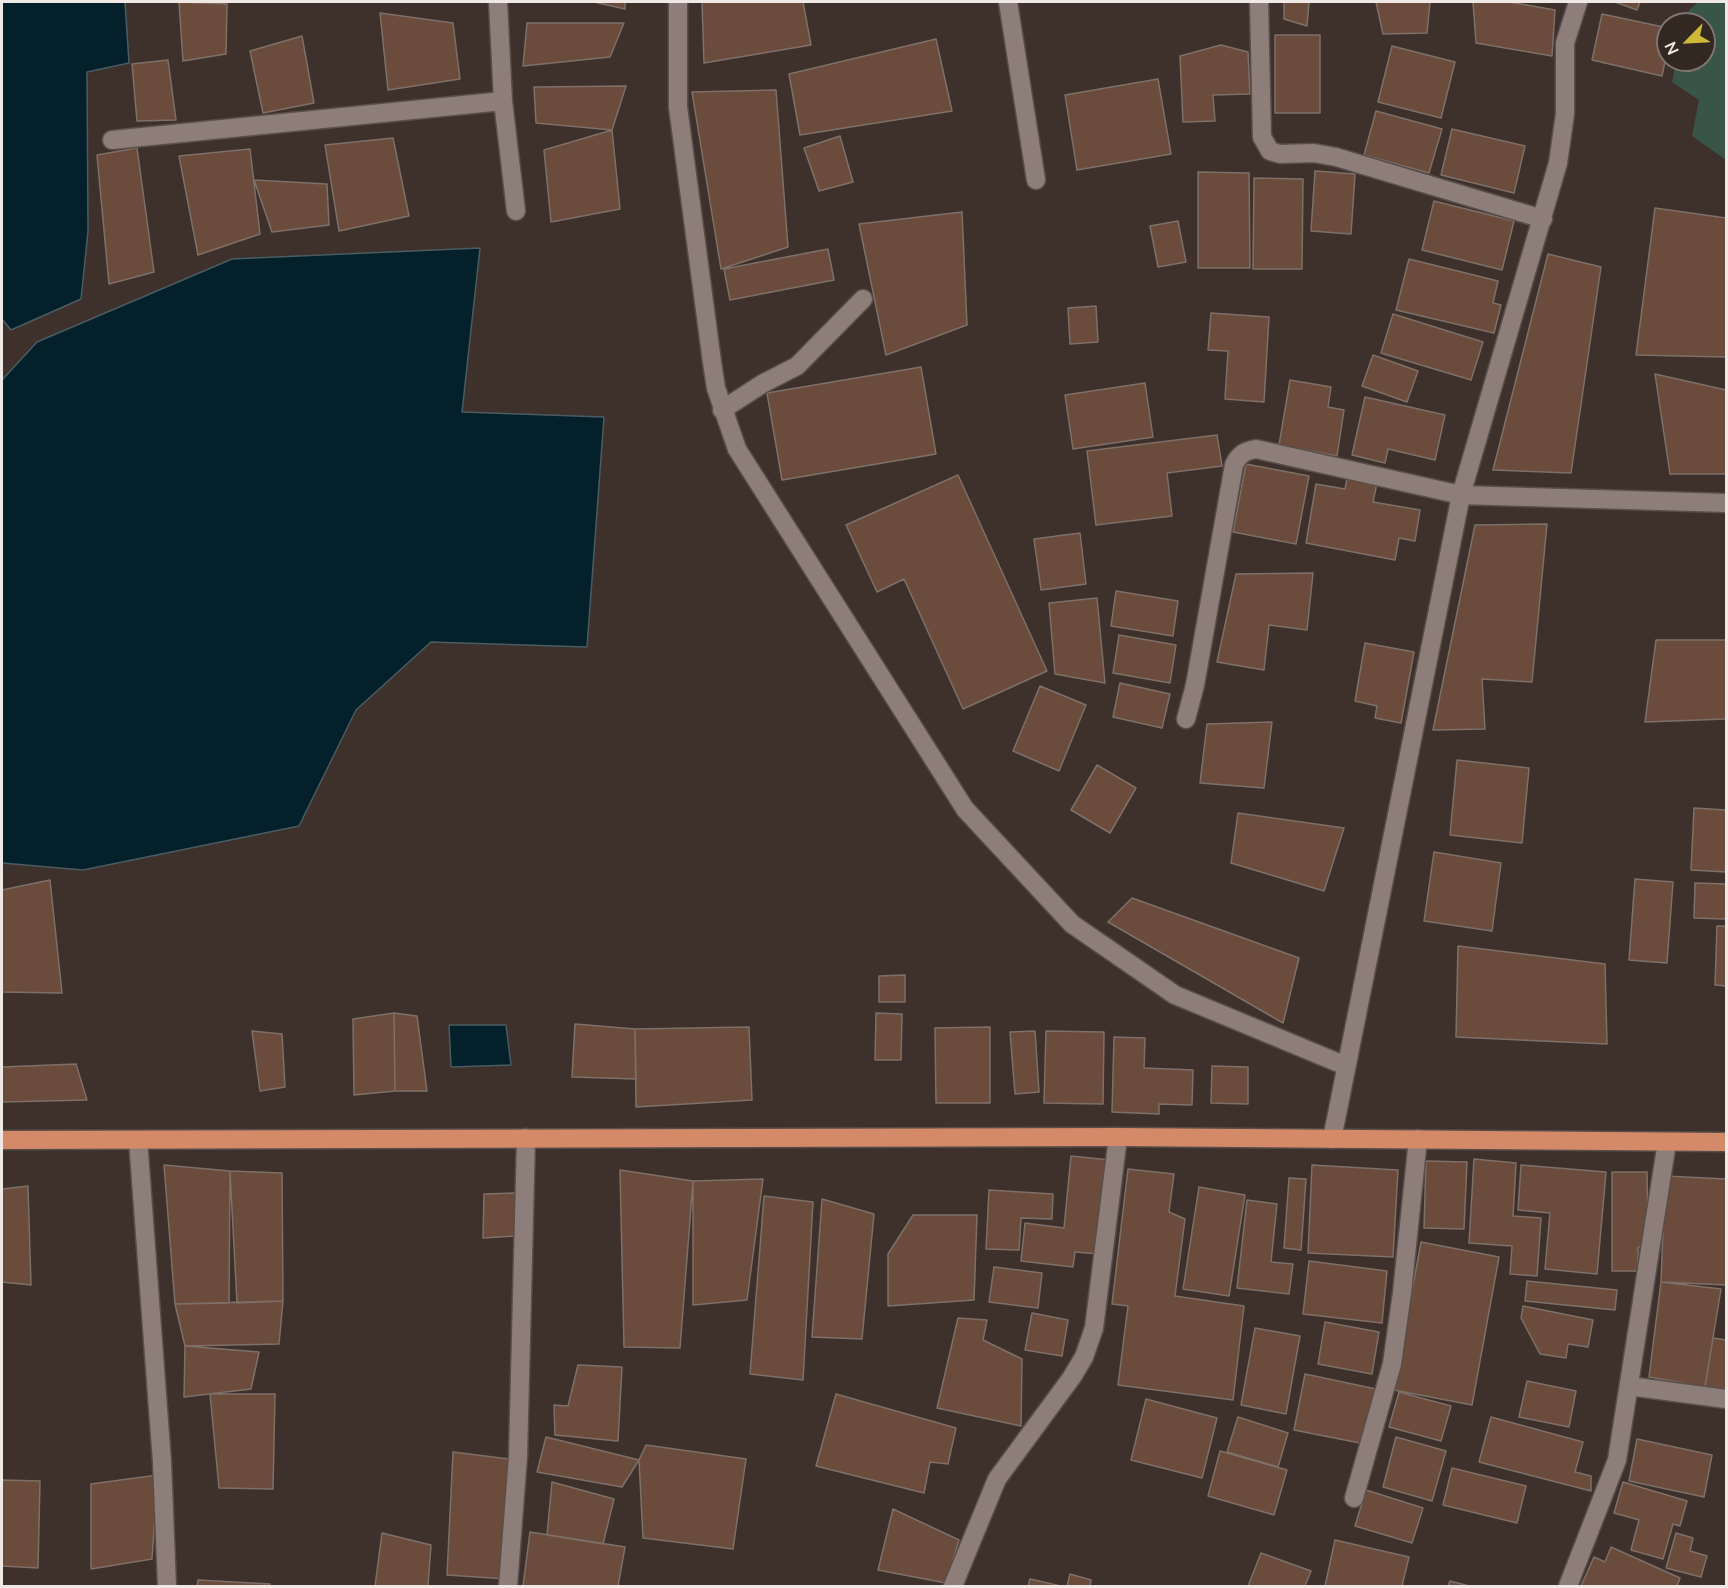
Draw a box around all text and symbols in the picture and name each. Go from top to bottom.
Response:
north arrow [1656,12,1716,72]
text: N [1660,39,1683,58]

